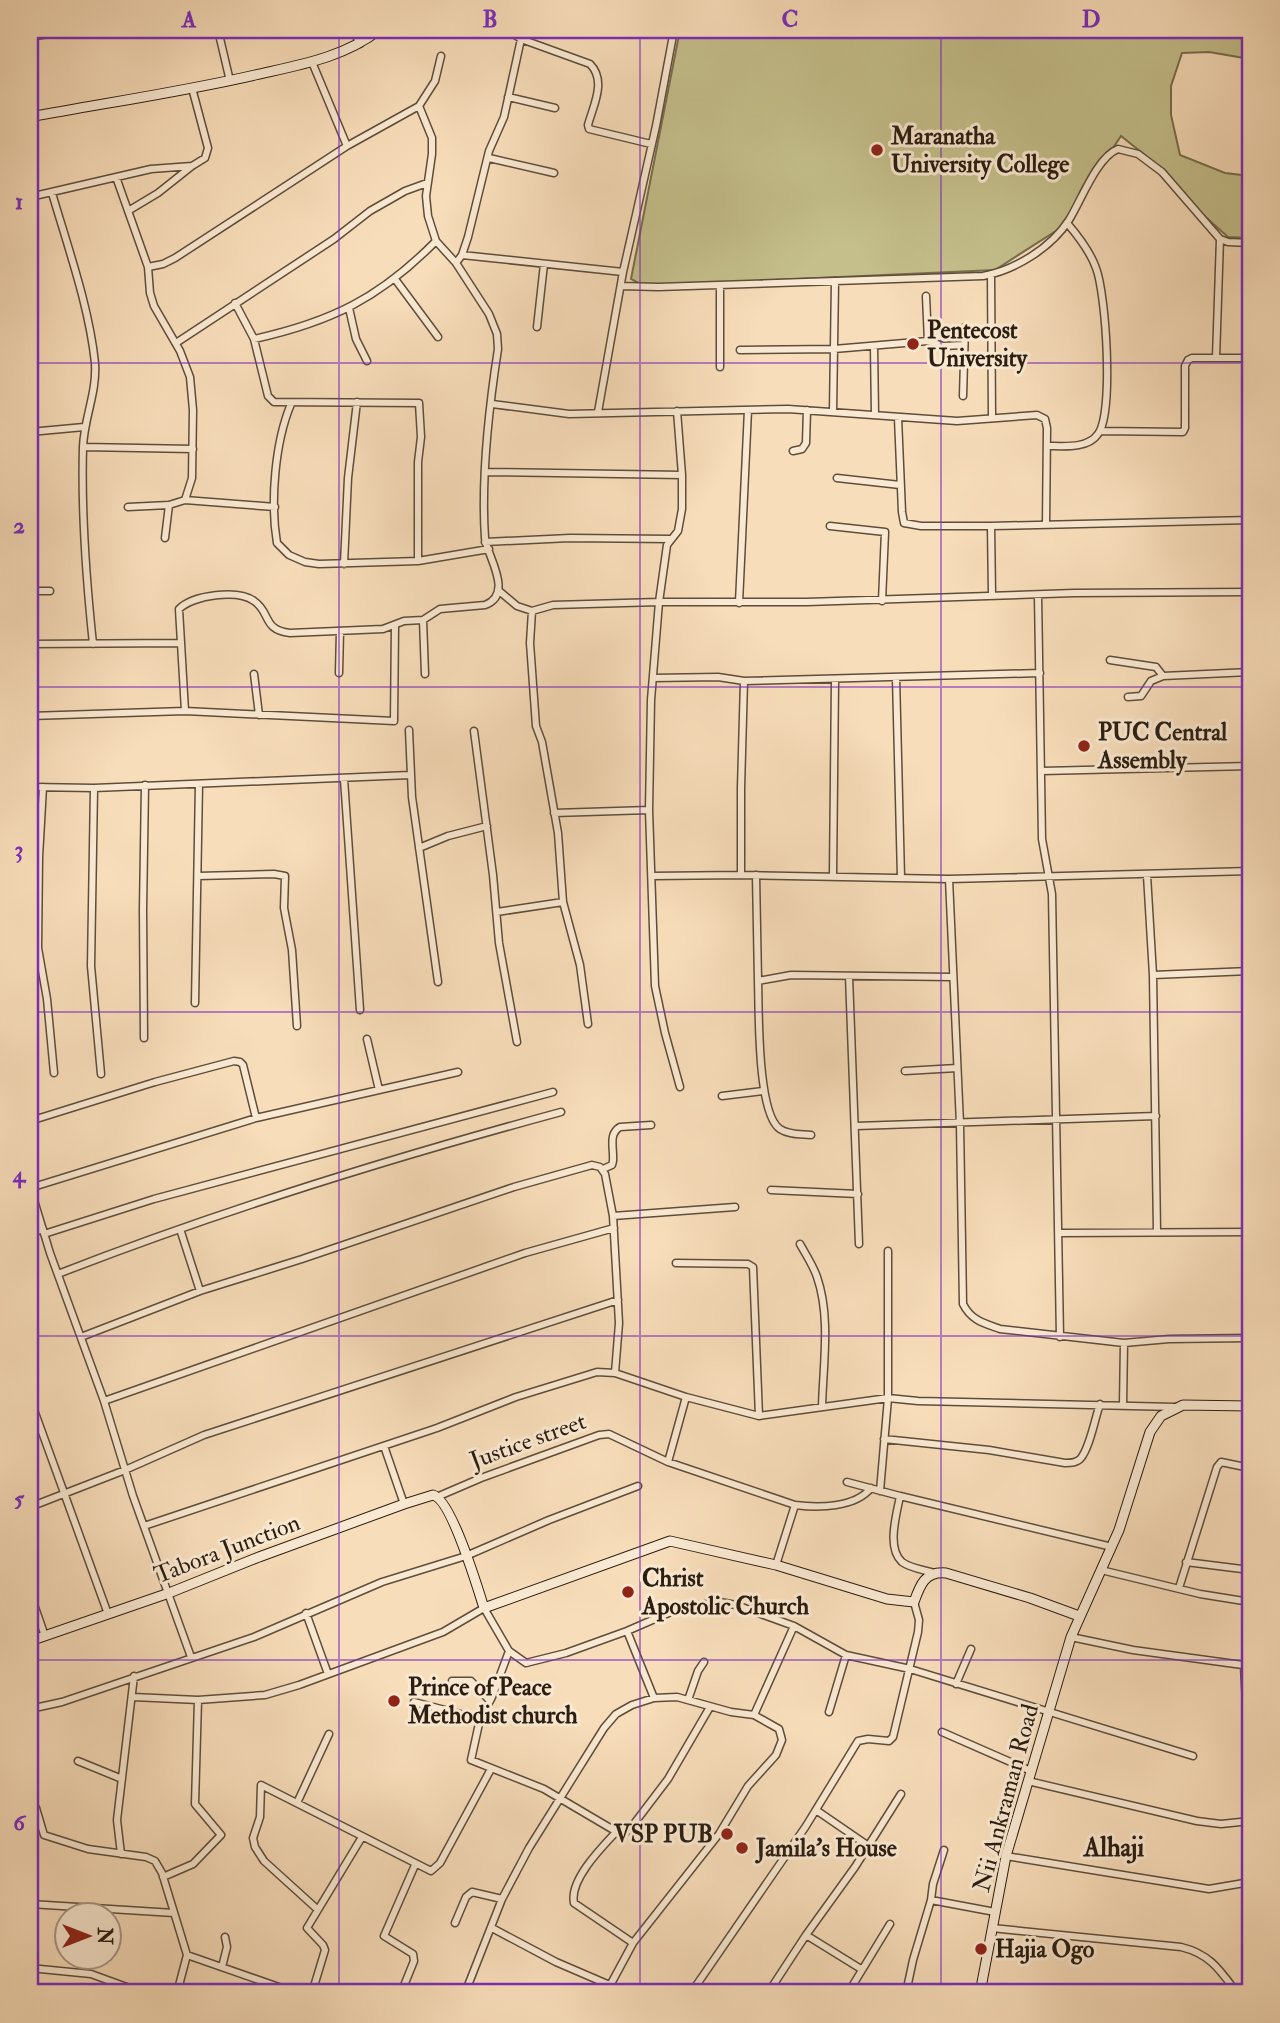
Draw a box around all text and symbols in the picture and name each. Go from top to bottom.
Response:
text: A [181,5,197,34]
text: B [482,5,498,34]
text: C [782,5,798,34]
text: D [1082,5,1100,34]
place label: Maranatha University College [890,121,1069,180]
marker: Maranatha University College [869,142,885,158]
text: 1 [15,187,23,216]
place label: Pentecost University [927,315,1029,374]
marker: Pentecost University [905,336,921,352]
text: 2 [13,511,25,540]
place label: PUC Central Assembly [1097,717,1228,776]
marker: PUC Central Assembly [1076,738,1092,754]
text: 3 [15,835,23,864]
text: 4 [12,1160,27,1189]
street label: Justice street [465,1406,591,1477]
text: 5 [14,1484,25,1513]
street label: Tabora Junction [150,1507,304,1591]
place label: Christ Apostolic Church [641,1563,809,1622]
marker: Christ Apostolic Church [620,1584,636,1600]
place label: Prince of Peace Methodist church [407,1672,578,1731]
marker: Prince of Peace Methodist church [386,1693,402,1709]
street label: Nii Ankraman Road [966,1701,1046,1895]
text: 6 [13,1808,27,1837]
place label: VSP PUB [613,1819,713,1850]
marker: VSP PUB [719,1826,735,1842]
district label: Alhaji [1083,1832,1144,1864]
place label: Jamila's House [755,1833,897,1864]
marker: Jamila's House [734,1840,750,1856]
north arrow [52,1900,122,1970]
text: N [92,1926,116,1945]
place label: Hajia Ogo [995,1934,1095,1965]
marker: Hajia Ogo [973,1941,989,1957]

